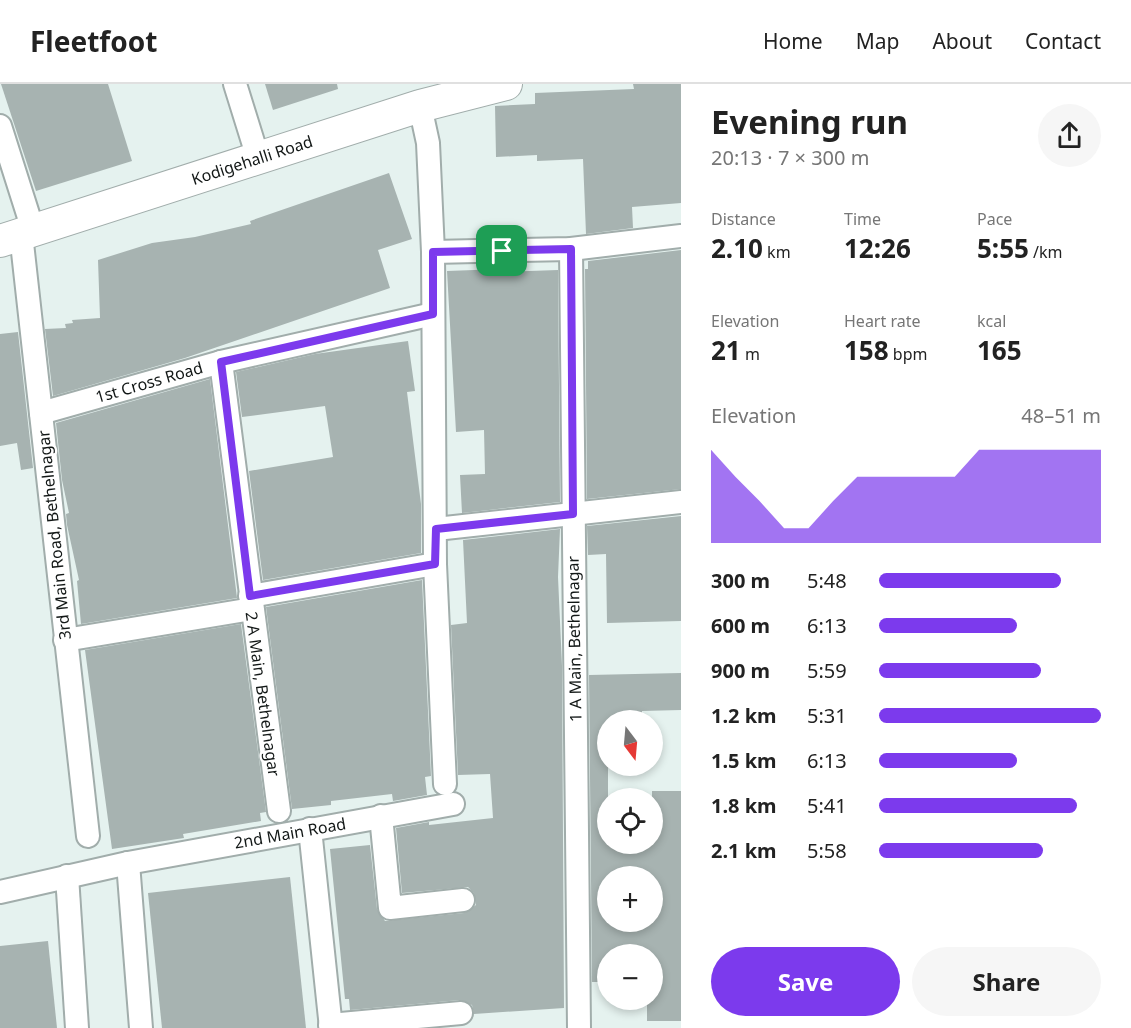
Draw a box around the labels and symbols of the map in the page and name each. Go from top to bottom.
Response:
street label: Kodigehalli Road [189,130,315,190]
pin [476,225,527,276]
street label: 1st Cross Road [93,356,205,408]
street label: 3rd Main Road, Bethelnagar [32,429,76,641]
street label: 1 A Main, Bethelnagar [562,555,586,722]
street label: 2 A Main, Bethelnagar [241,610,286,778]
north arrow [597,710,663,776]
street label: 2nd Main Road [232,812,348,854]

